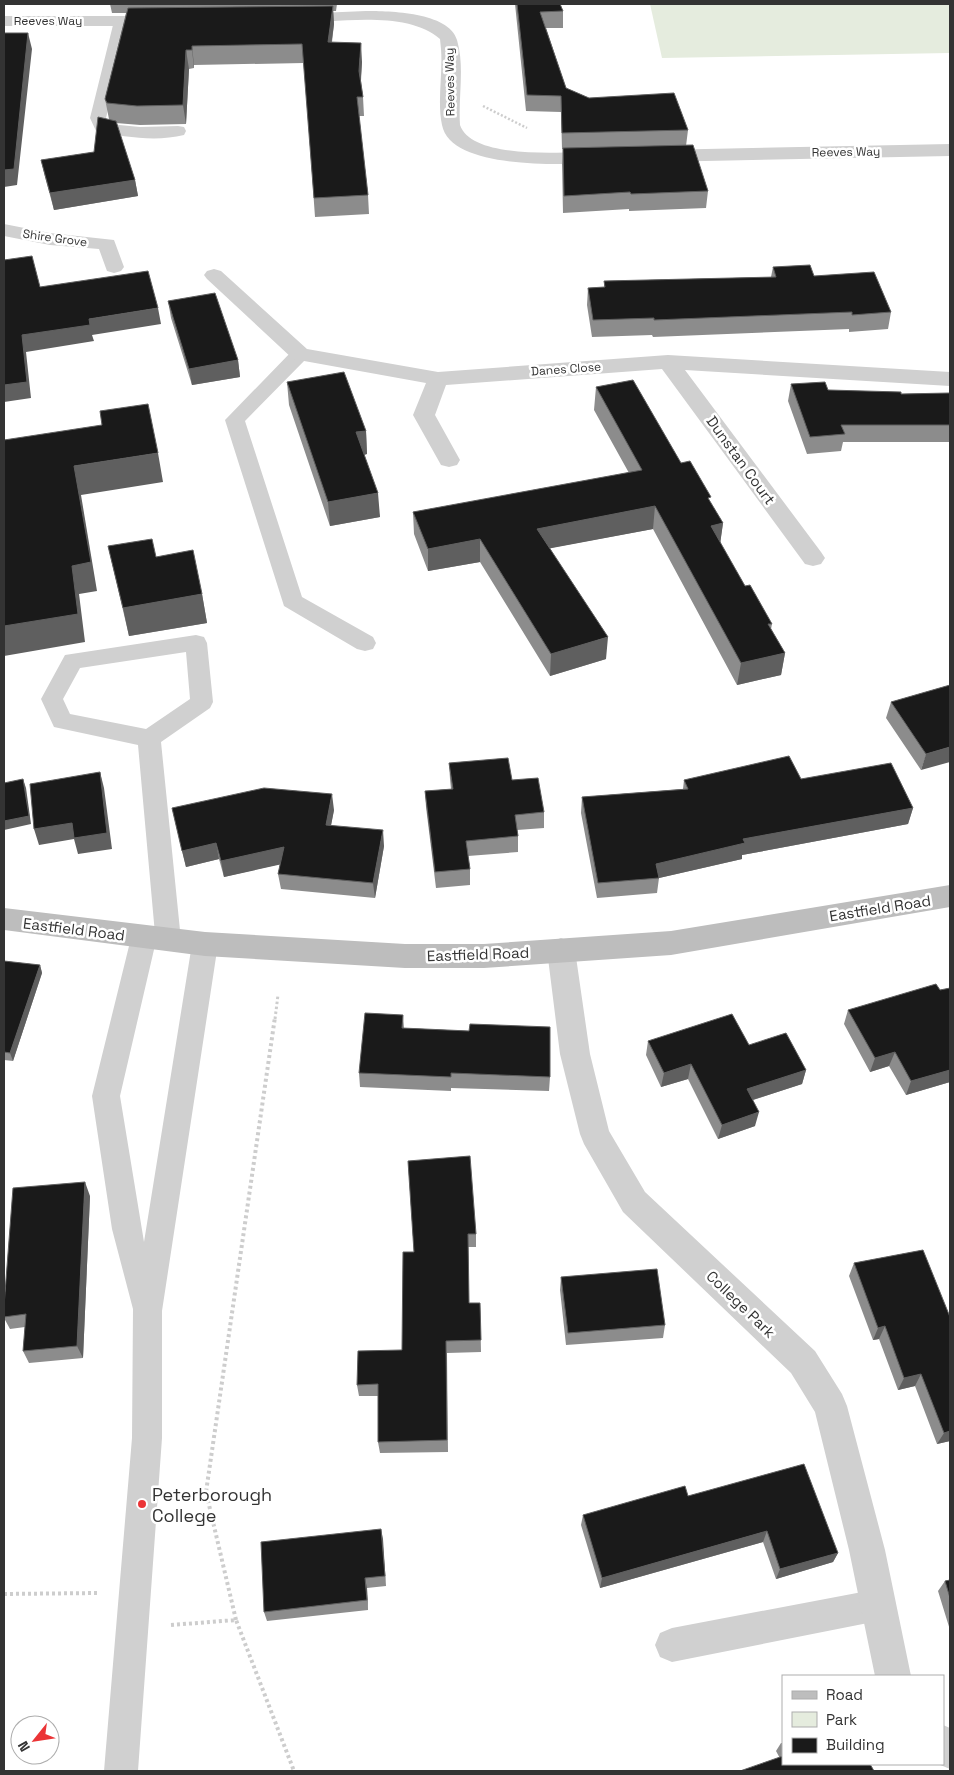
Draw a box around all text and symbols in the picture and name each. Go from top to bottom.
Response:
street label: Reeves Way [14,13,82,29]
street label: Reeves Way [441,48,459,116]
street label: Reeves Way [812,143,880,161]
street label: Shire Grove [22,226,88,250]
street label: Danes Close [530,359,602,379]
street label: Dunstan Court [702,412,780,508]
street label: Eastfield Road [828,891,932,925]
street label: Eastfield Road [22,913,126,945]
street label: Eastfield Road [426,943,530,965]
street label: College Park [702,1266,780,1342]
place label: Peterborough College [152,1483,272,1527]
marker: Peterborough College [136,1498,148,1510]
legend [782,1675,944,1765]
text: Road [826,1685,863,1704]
text: Park [826,1710,857,1729]
north arrow [10,1715,60,1765]
text: Building [826,1735,885,1754]
text: N [14,1738,34,1755]

